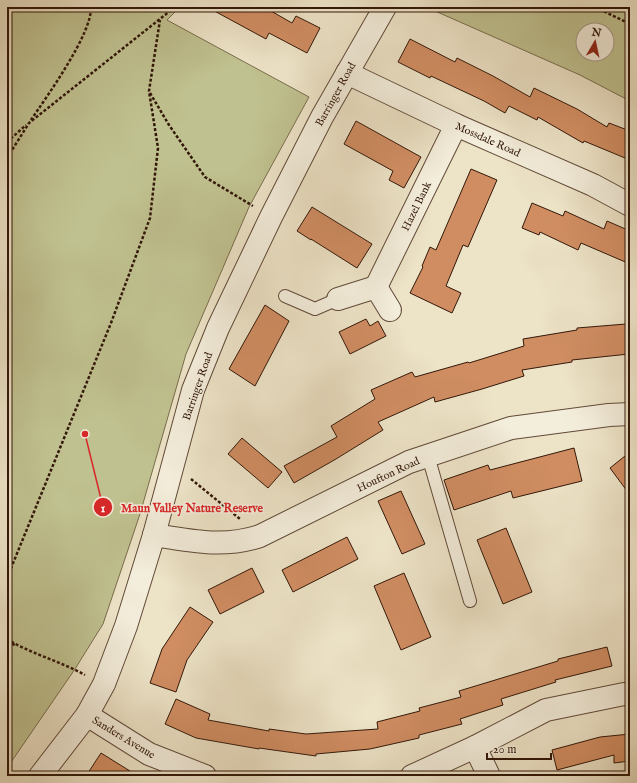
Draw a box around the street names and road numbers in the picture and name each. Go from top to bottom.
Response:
street label: Barringer Road [312,60,359,129]
street label: Mossdale Road [453,119,522,161]
street label: Hazel Bank [399,179,435,234]
street label: Barringer Road [180,350,216,422]
street label: Houfton Road [355,454,422,496]
street label: Sanders Avenue [89,714,158,762]

